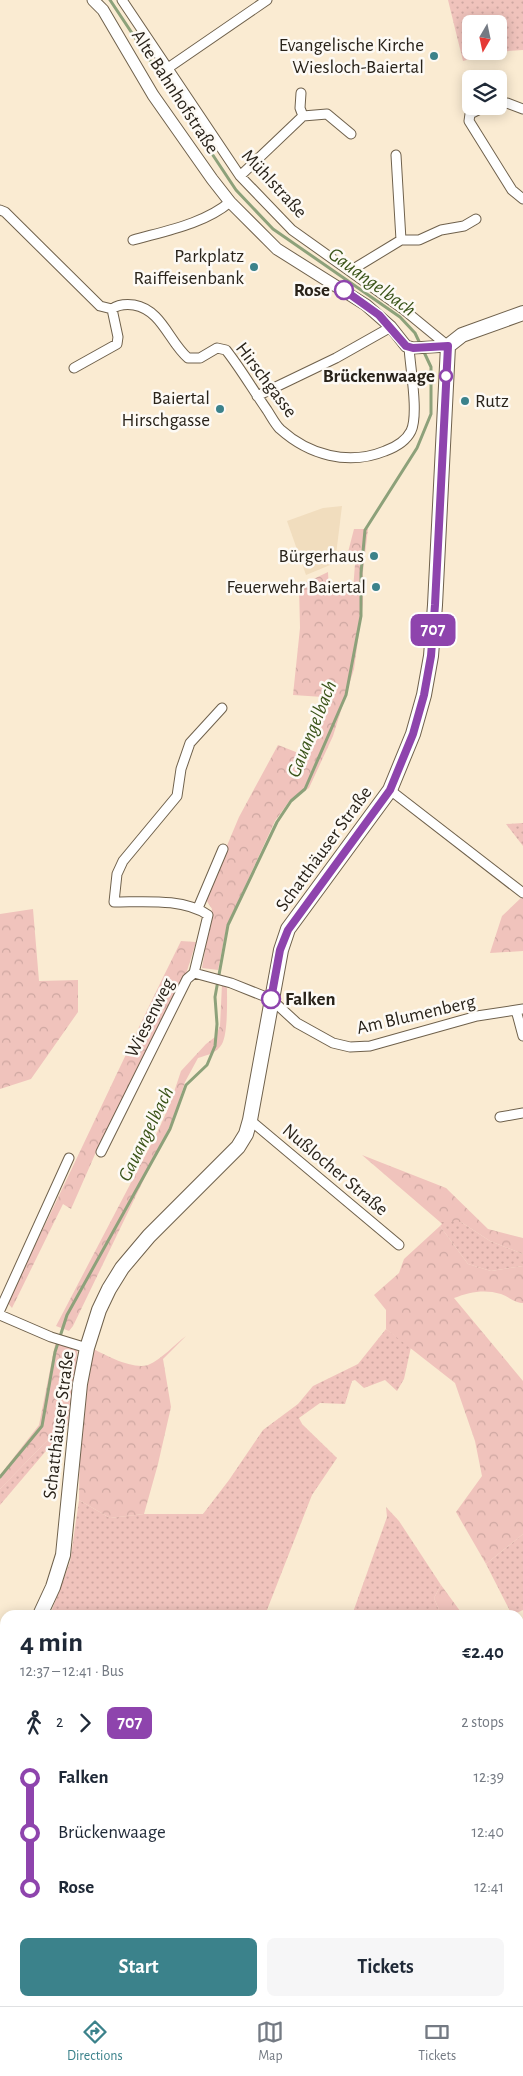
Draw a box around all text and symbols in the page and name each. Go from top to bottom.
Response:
north arrow [462,15,508,60]
map controls [462,15,507,115]
street label: Alte Bahnhofstraße [128,27,222,157]
place label: Evangelische Kirche Wiesloch-Baiertal [279,36,424,77]
marker: Evangelische Kirche Wiesloch-Baiertal [428,50,440,62]
button: layers [462,70,507,115]
street label: Mühlstraße [238,146,310,222]
water label: Gauangelbach [325,244,419,320]
place label: Parkplatz Raiffeisenbank [134,247,244,288]
marker: Parkplatz Raiffeisenbank [248,261,260,273]
marker: Rose [334,280,354,300]
place label: Rose [294,281,330,300]
street label: Hirschgasse [232,339,300,421]
place label: Brückenwaage [323,367,435,386]
marker: Brückenwaage [439,369,453,383]
place label: Baiertal Hirschgasse [121,389,210,430]
place label: Rutz [475,392,509,411]
marker: Rutz [459,395,471,407]
marker: Baiertal Hirschgasse [214,403,226,415]
place label: Bürgerhaus [279,547,364,566]
marker: Bürgerhaus [368,550,380,562]
place label: Feuerwehr Baiertal [227,578,366,597]
marker: Feuerwehr Baiertal [370,581,382,593]
line badge: 707 [404,614,462,646]
text: 707 [421,621,445,639]
water label: Gauangelbach [284,678,340,780]
street label: Schatthäuser Straße [272,783,376,915]
street label: Wiesenweg [122,975,178,1061]
marker: Falken [261,989,281,1009]
place label: Falken [285,990,335,1009]
street label: Am Blumenberg [355,992,478,1038]
water label: Gauangelbach [115,1084,177,1184]
street label: Nußlocher Straße [279,1121,391,1219]
street label: Schatthäuser Straße [40,1350,78,1500]
text: 4 min [20,1629,83,1657]
text: €2.40 [462,1643,504,1662]
text: 12:37 – 12:41 · Bus [20,1663,124,1679]
icon: walk [20,1709,48,1737]
icon: forward [71,1709,99,1737]
text: 2 [56,1714,63,1730]
text: 707 [117,1714,142,1732]
text: 2 stops [461,1714,504,1730]
text: Falken [58,1768,108,1787]
text: 12:39 [473,1769,504,1785]
text: Brückenwaage [58,1823,166,1842]
text: 12:40 [471,1824,504,1840]
text: Rose [58,1878,94,1897]
text: 12:41 [474,1879,504,1895]
button: Start [20,1938,257,1996]
button: Tickets [267,1938,504,1996]
tab: Directions [67,2018,123,2065]
tab: Map [256,2018,284,2065]
tab: Tickets [418,2018,456,2065]

